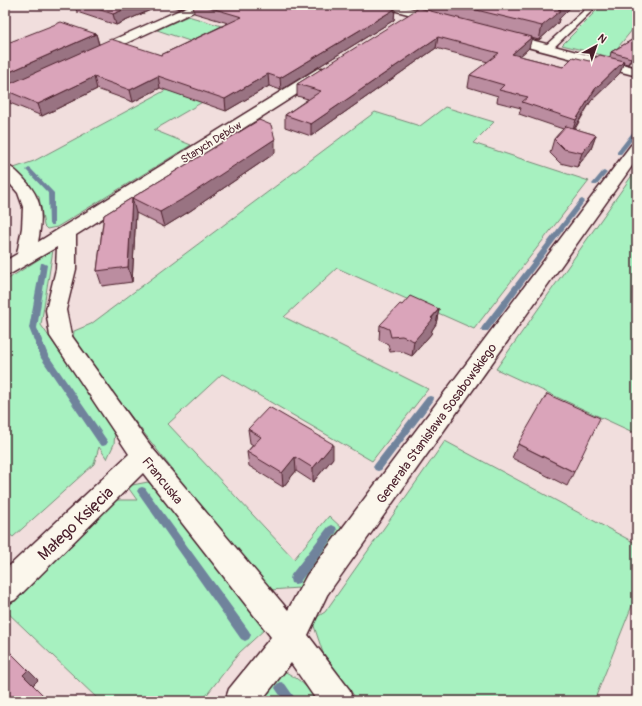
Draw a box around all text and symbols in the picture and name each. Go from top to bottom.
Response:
north arrow [576,26,616,66]
text: N [595,31,610,46]
street label: Starych Dębów [178,118,245,166]
street label: Generała Stanisława Sosabowskiego [373,340,500,507]
street label: Francuska [138,454,186,507]
street label: Małego Księcia [34,483,118,565]

